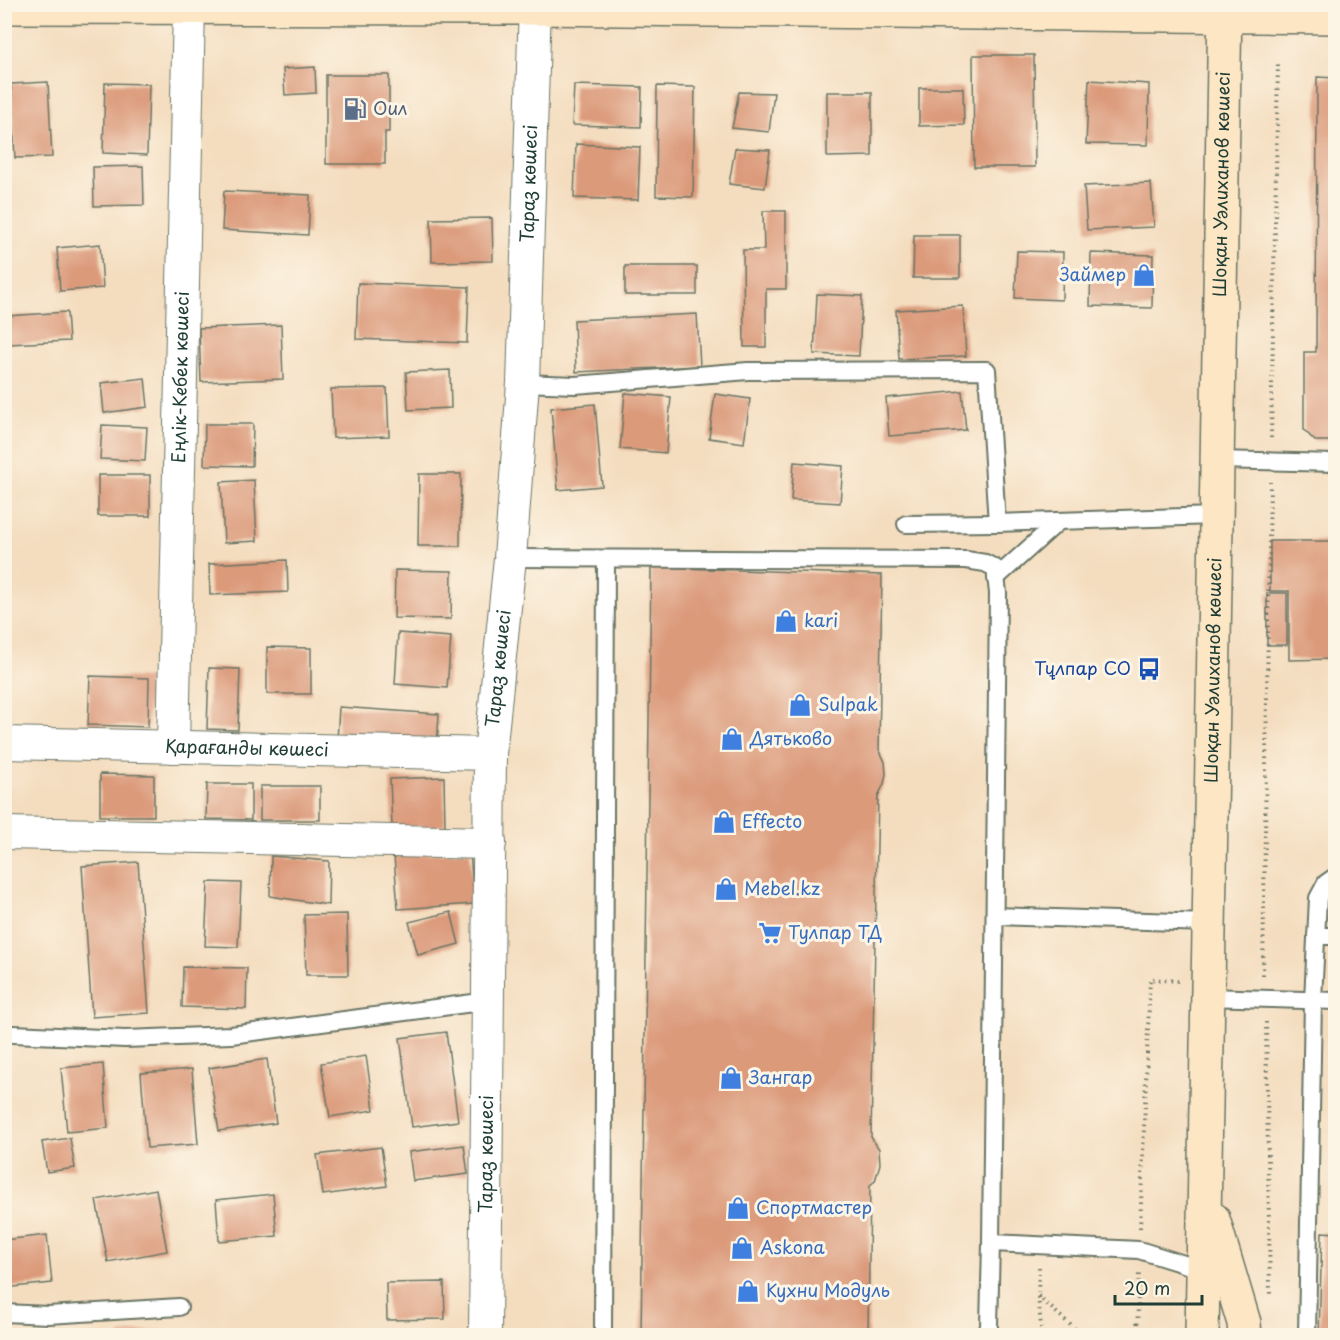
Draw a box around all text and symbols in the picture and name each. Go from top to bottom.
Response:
street label: Шоқан Уәлиханов көшесі [1205,71,1236,297]
place label: Оил [373,94,407,121]
fuel station icon: Оил [342,96,368,122]
street label: Тараз көшесі [512,124,543,243]
place label: Займер [1059,260,1126,287]
shop icon: Займер [1131,262,1157,288]
street label: Еңлік-Кебек көшесі [164,291,195,463]
street label: Шоқан Уәлиханов көшесі [1197,557,1227,783]
place label: kari [804,606,838,633]
street label: Тараз көшесі [478,608,517,728]
shop icon: kari [773,608,799,634]
place label: Тұлпар СО [1034,654,1131,681]
bus stop icon: Тұлпар СО [1136,656,1162,682]
place label: Sulpak [818,690,878,717]
shop icon: Sulpak [787,692,813,718]
place label: Дятьково [749,724,832,751]
shop icon: Дятьково [719,726,745,752]
street label: Қарағанды көшесі [165,732,329,762]
place label: Effecto [742,807,802,834]
shop icon: Effecto [711,809,737,835]
place label: Mebel.kz [744,874,820,901]
shop icon: Mebel.kz [713,876,739,902]
place label: Тулпар ТД [788,918,882,945]
supermarket icon: Тулпар ТД [757,920,783,946]
place label: Зангар [748,1063,812,1090]
shop icon: Зангар [718,1065,744,1091]
street label: Тараз көшесі [471,1095,499,1213]
place label: Спортмастер [756,1193,872,1220]
shop icon: Спортмастер [725,1195,751,1221]
place label: Askona [760,1233,826,1260]
shop icon: Askona [729,1235,755,1261]
scale bar [1115,1268,1202,1306]
text: 20 m [1124,1274,1170,1301]
place label: Кухни Модуль [766,1276,890,1303]
shop icon: Кухни Модуль [735,1278,761,1304]

